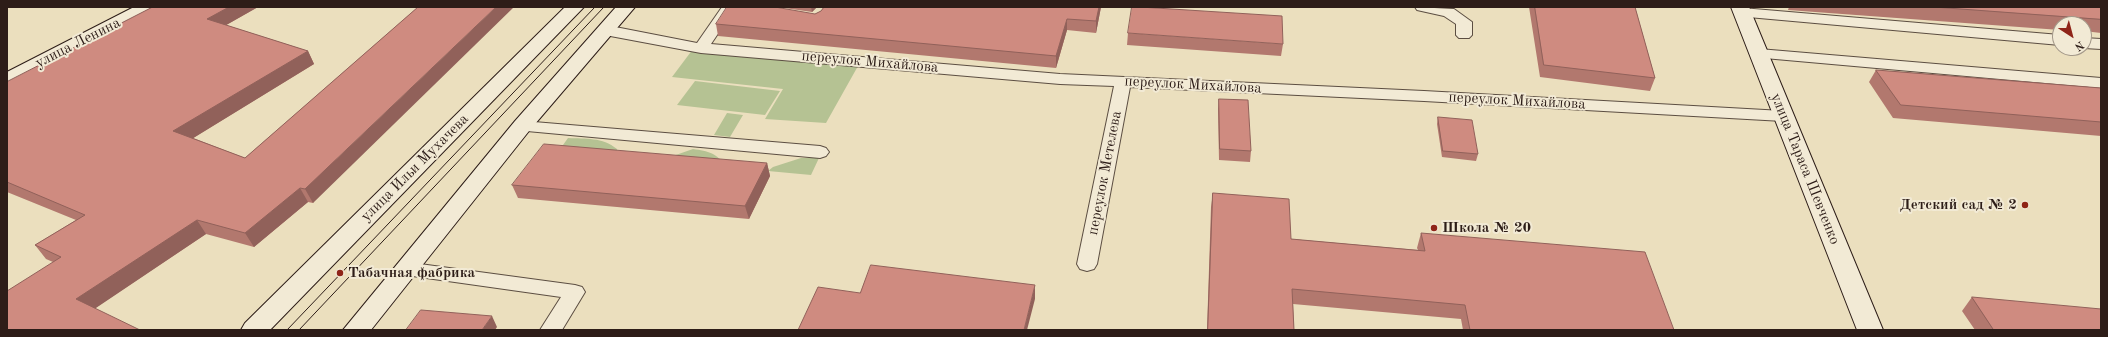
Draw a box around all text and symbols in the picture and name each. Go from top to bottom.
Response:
street label: улица Ленина [32,14,124,72]
north arrow [2052,16,2092,56]
text: N [2072,38,2085,52]
street label: переулок Михайлова [801,47,939,77]
street label: переулок Михайлова [1124,72,1262,98]
street label: переулок Михайлова [1448,88,1586,114]
street label: улица Тараса Шевченко [1766,91,1844,247]
street label: переулок Метелева [1084,109,1126,237]
street label: улица Ильи Мухачева [357,110,473,226]
place label: Детский сад № 2 [1900,196,2017,214]
marker: Детский сад № 2 [2020,200,2030,210]
place label: Школа № 20 [1442,219,1531,237]
marker: Школа № 20 [1429,223,1439,233]
place label: Табачная фабрика [348,264,475,282]
marker: Табачная фабрика [335,268,345,278]

